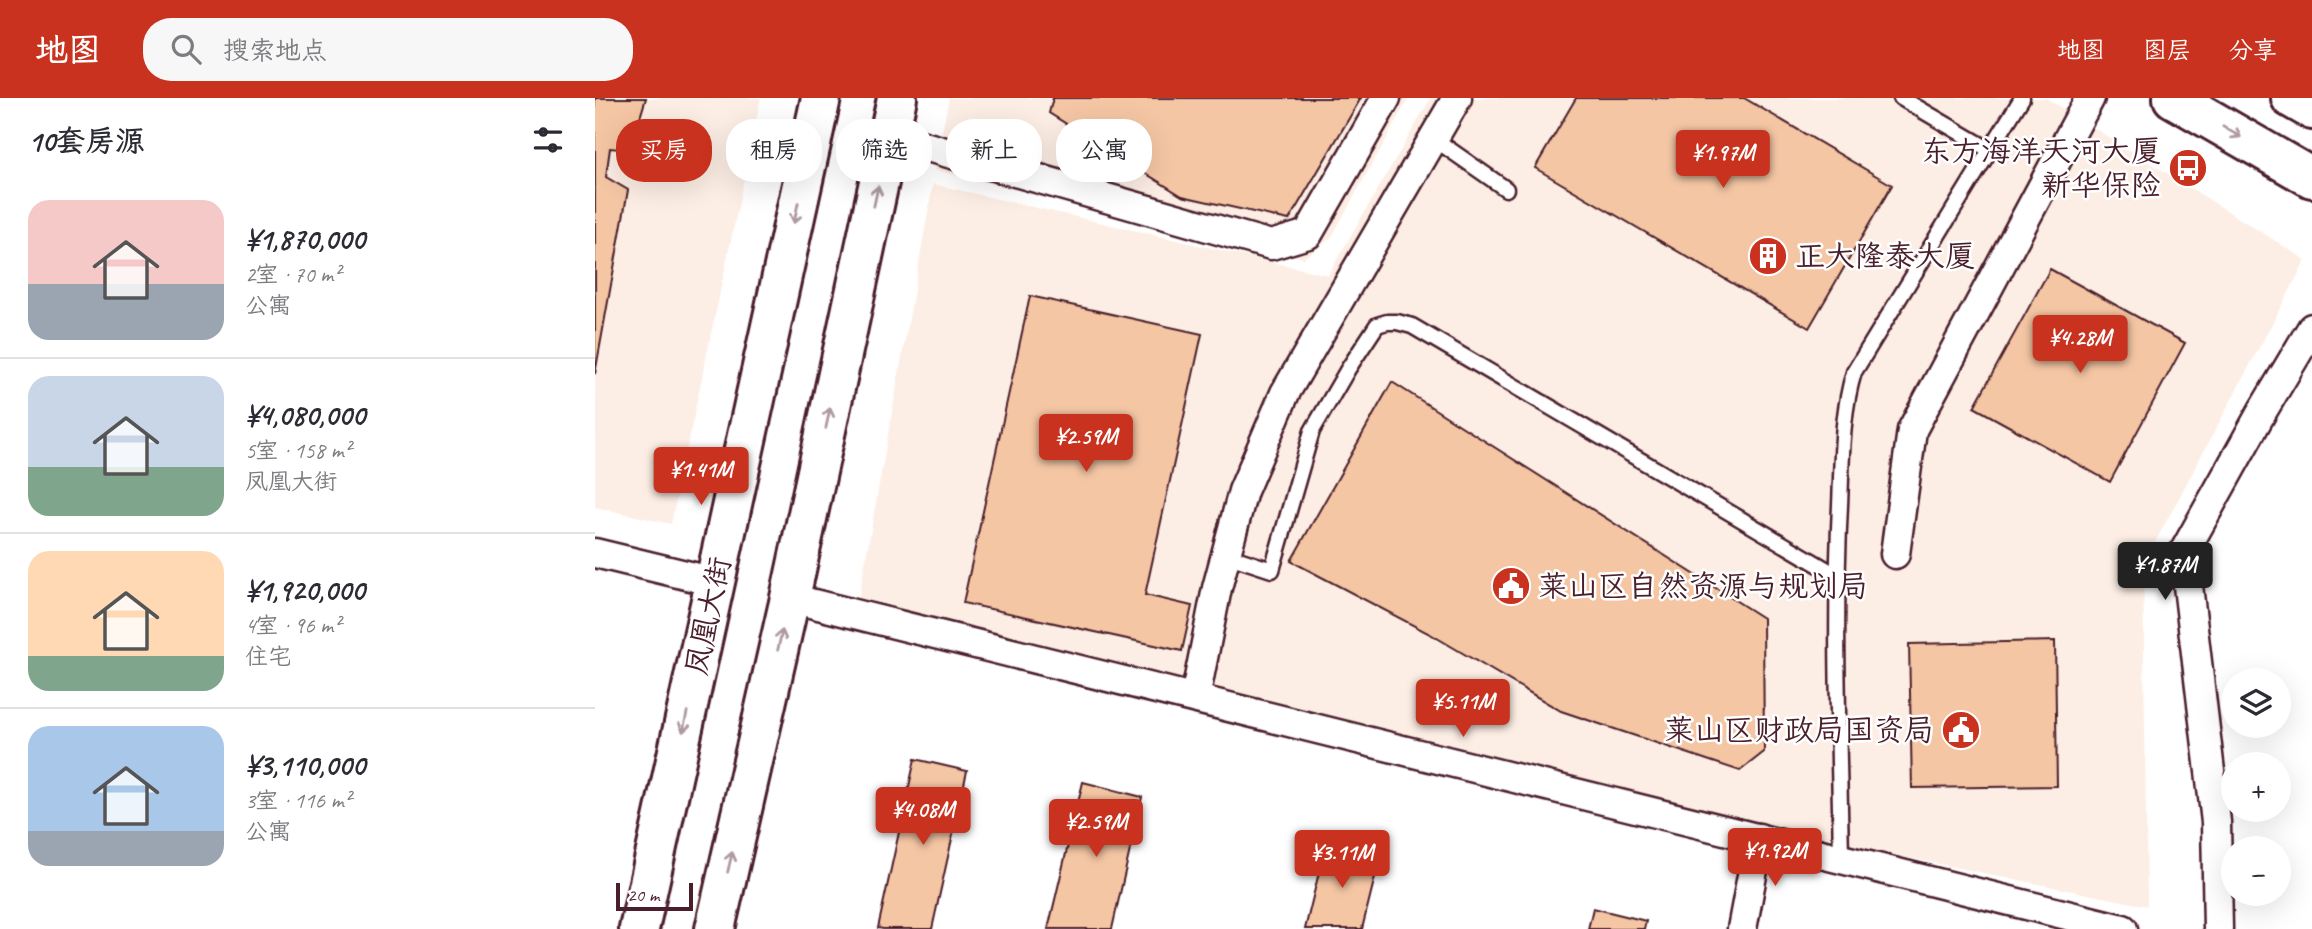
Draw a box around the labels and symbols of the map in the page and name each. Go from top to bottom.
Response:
one-way arrow [2222,125,2242,139]
pin: ¥1.97M [1666,130,1780,190]
place label: 东方海洋天河大厦 新华保险 [1921,132,2161,204]
bus stop icon: 东方海洋天河大厦 新华保险 [2167,147,2209,189]
one-way arrow [870,185,883,208]
one-way arrow [789,201,802,223]
building icon: 正大隆泰大厦 [1747,235,1789,277]
place label: 正大隆泰大厦 [1795,237,1975,275]
pin: ¥4.28M [2023,316,2137,375]
one-way arrow [822,407,836,430]
pin: ¥2.59M [1029,414,1143,474]
pin: ¥1.41M [644,448,758,507]
pin: ¥1.87M [2108,542,2222,602]
street label: 凤凰大街 [677,553,739,679]
public building icon: 莱山区自然资源与规划局 [1490,565,1532,607]
place label: 莱山区自然资源与规划局 [1538,567,1868,605]
one-way arrow [774,629,788,652]
pin: ¥5.11M [1406,680,1520,739]
public building icon: 莱山区财政局国资局 [1940,709,1982,751]
one-way arrow [677,710,691,733]
place label: 莱山区财政局国资局 [1664,711,1934,749]
pin: ¥4.08M [866,788,980,847]
pin: ¥2.59M [1039,800,1153,859]
pin: ¥1.92M [1718,828,1832,888]
pin: ¥3.11M [1285,830,1399,890]
one-way arrow [724,851,738,874]
scale bar [616,880,693,912]

